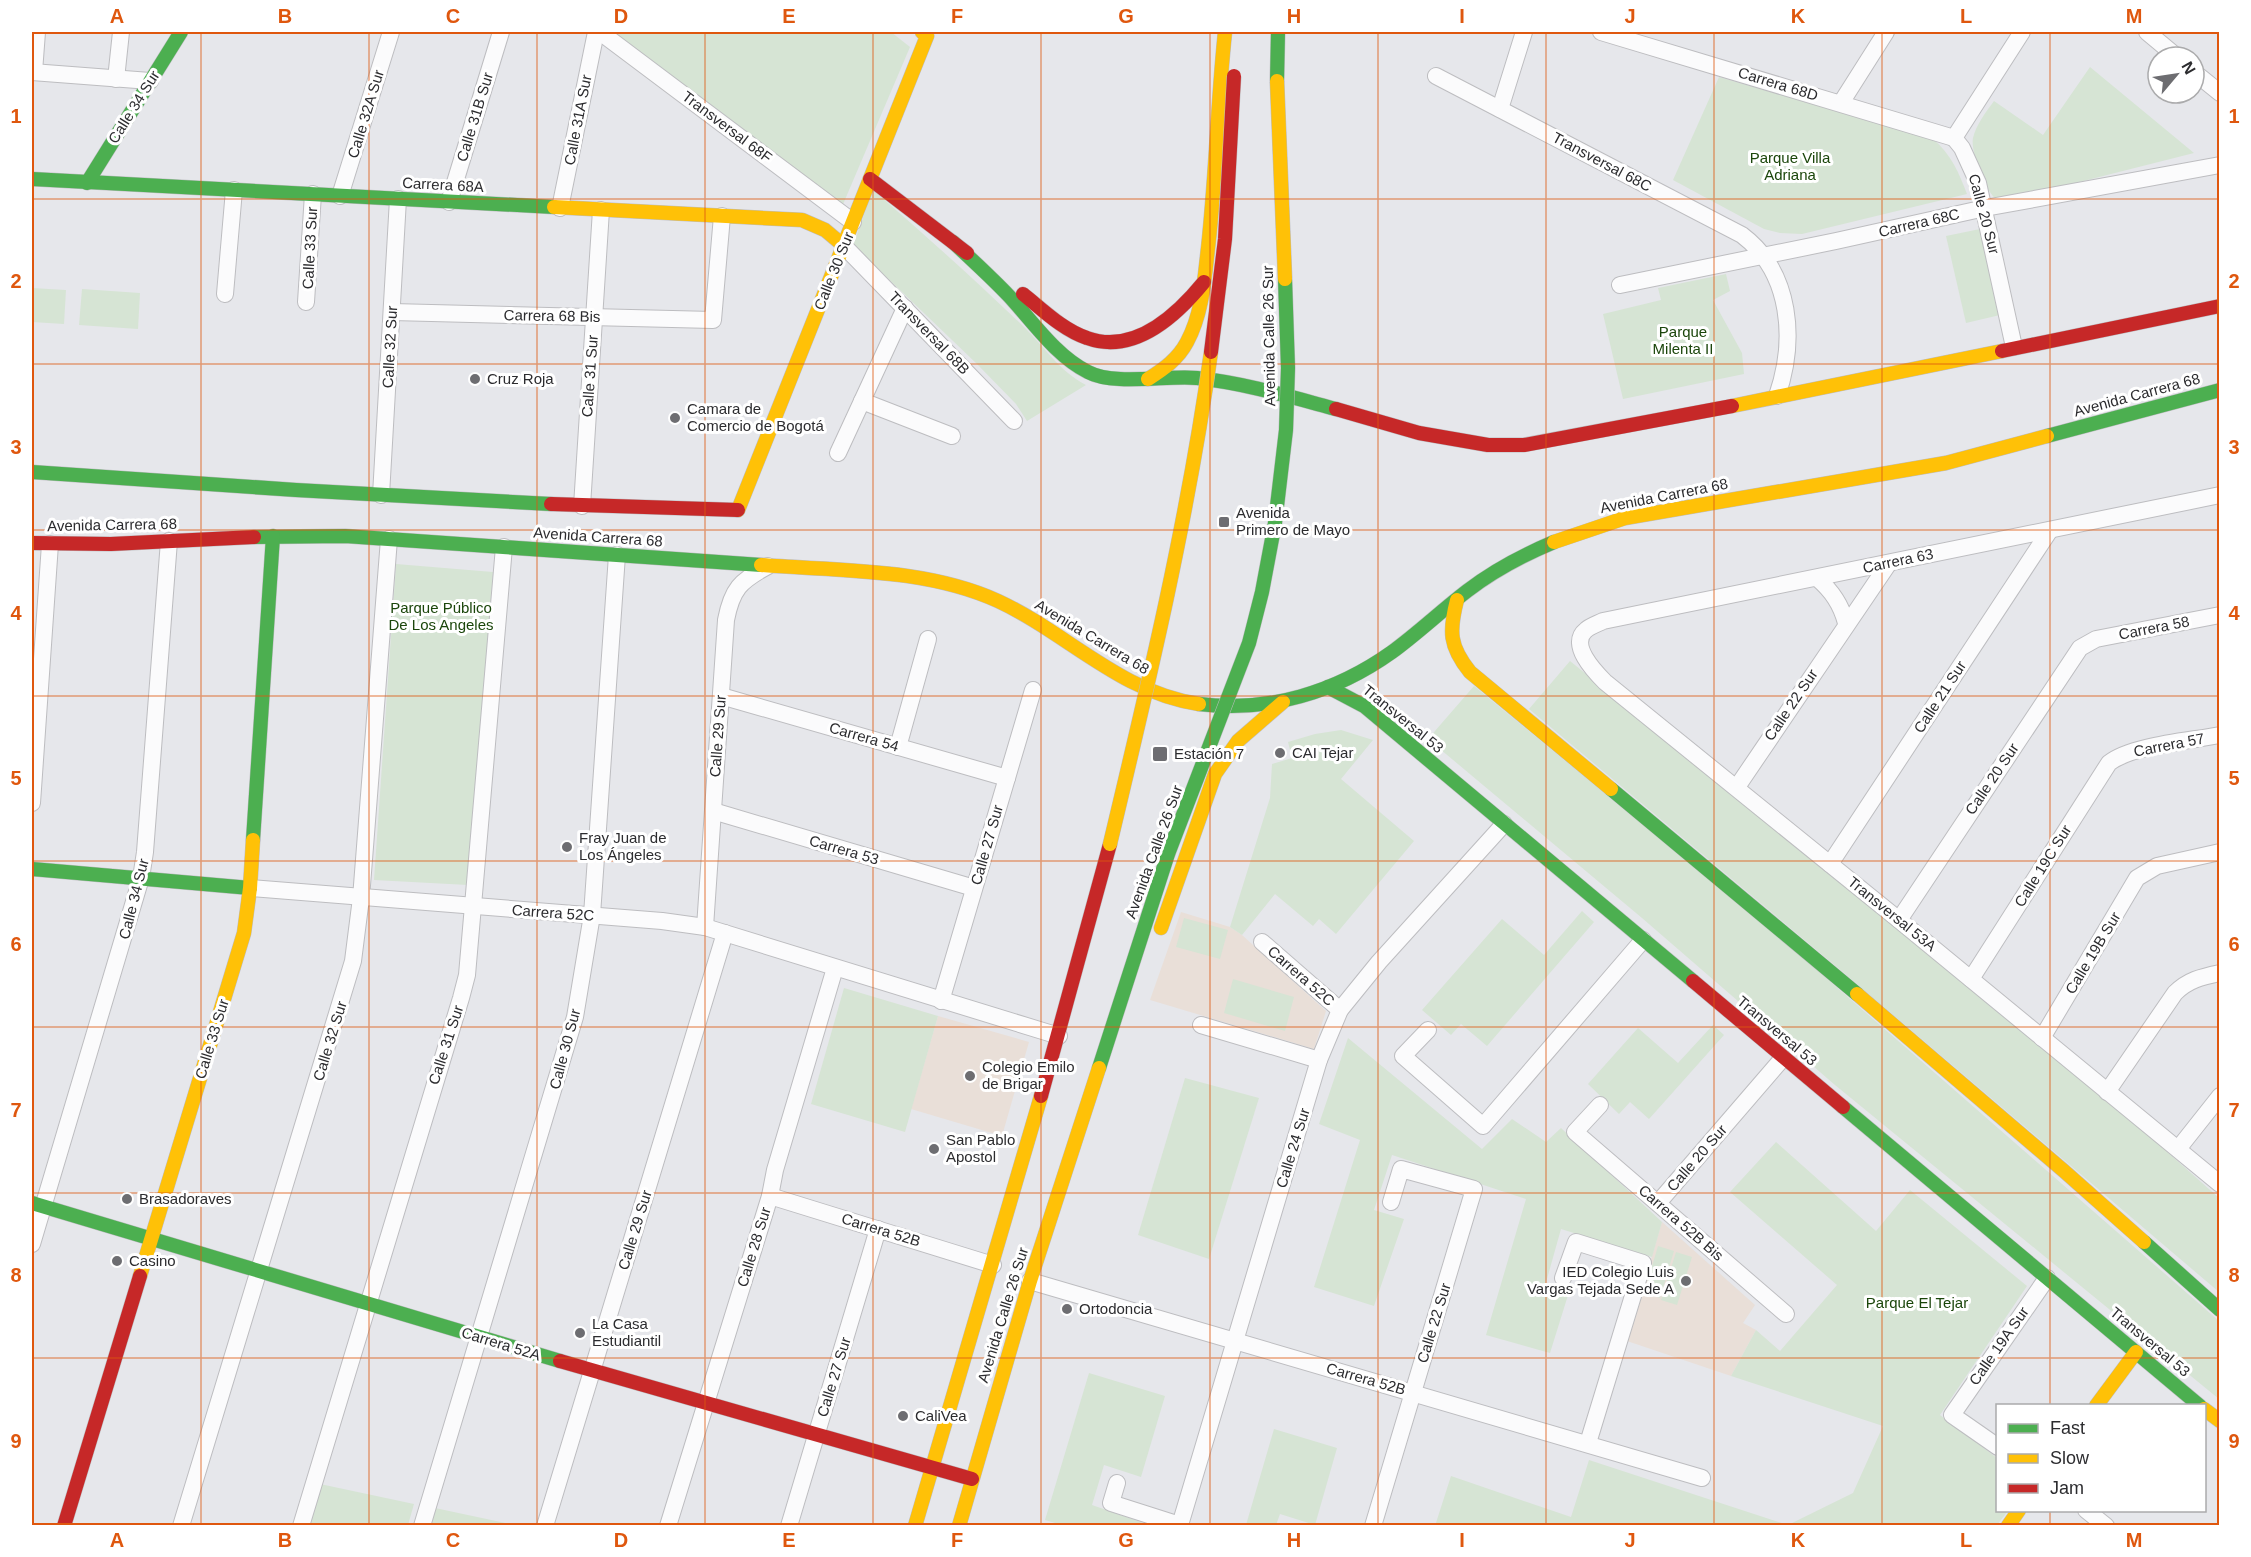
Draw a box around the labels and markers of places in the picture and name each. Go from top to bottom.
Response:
place label: Cruz Roja [487,370,554,387]
marker: Cruz Roja [468,372,482,386]
place label: Camara de Comercio de Bogotá [687,400,824,434]
marker: Camara de Comercio de Bogotá [668,411,682,425]
place label: Avenida Primero de Mayo [1236,504,1350,538]
marker: Avenida Primero de Mayo [1217,515,1231,529]
place label: CAI Tejar [1292,744,1353,761]
marker: Estación 7 [1151,745,1169,763]
place label: Estación 7 [1174,745,1244,762]
marker: CAI Tejar [1273,746,1287,760]
place label: Fray Juan de Los Ángeles [579,829,667,863]
marker: Fray Juan de Los Ángeles [560,840,574,854]
place label: Colegio Emilo de Brigar [982,1058,1075,1092]
marker: Colegio Emilo de Brigar [963,1069,977,1083]
place label: San Pablo Apostol [946,1131,1015,1165]
marker: San Pablo Apostol [927,1142,941,1156]
place label: Brasadoraves [139,1190,232,1207]
marker: Brasadoraves [120,1192,134,1206]
place label: Casino [129,1252,176,1269]
marker: Casino [110,1254,124,1268]
place label: IED Colegio Luis Vargas Tejada Sede A [1527,1263,1674,1297]
marker: IED Colegio Luis Vargas Tejada Sede A [1679,1274,1693,1288]
place label: Ortodoncia [1079,1300,1153,1317]
marker: Ortodoncia [1060,1302,1074,1316]
place label: La Casa Estudiantil [592,1315,661,1349]
marker: La Casa Estudiantil [573,1326,587,1340]
place label: CaliVea [915,1407,967,1424]
marker: CaliVea [896,1409,910,1423]

